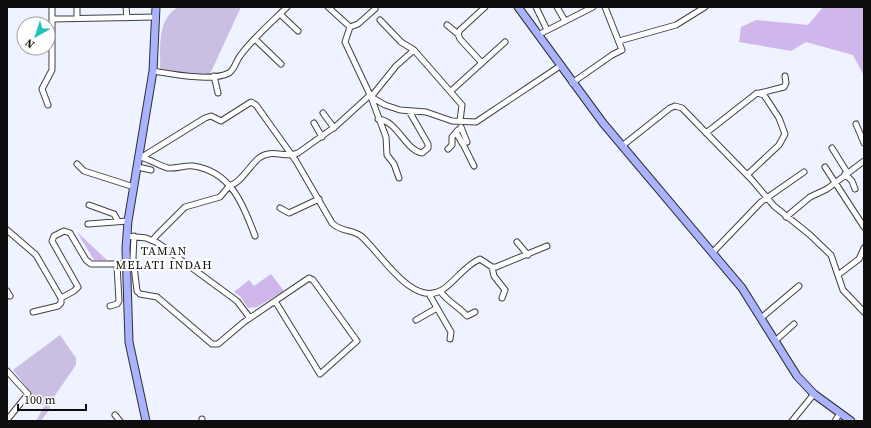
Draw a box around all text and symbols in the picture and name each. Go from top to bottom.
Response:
north arrow [16,16,56,56]
text: N [22,35,38,52]
district label: TAMAN MELATI INDAH [115,243,213,273]
scale bar [18,386,86,412]
text: 100 m [24,392,56,408]

